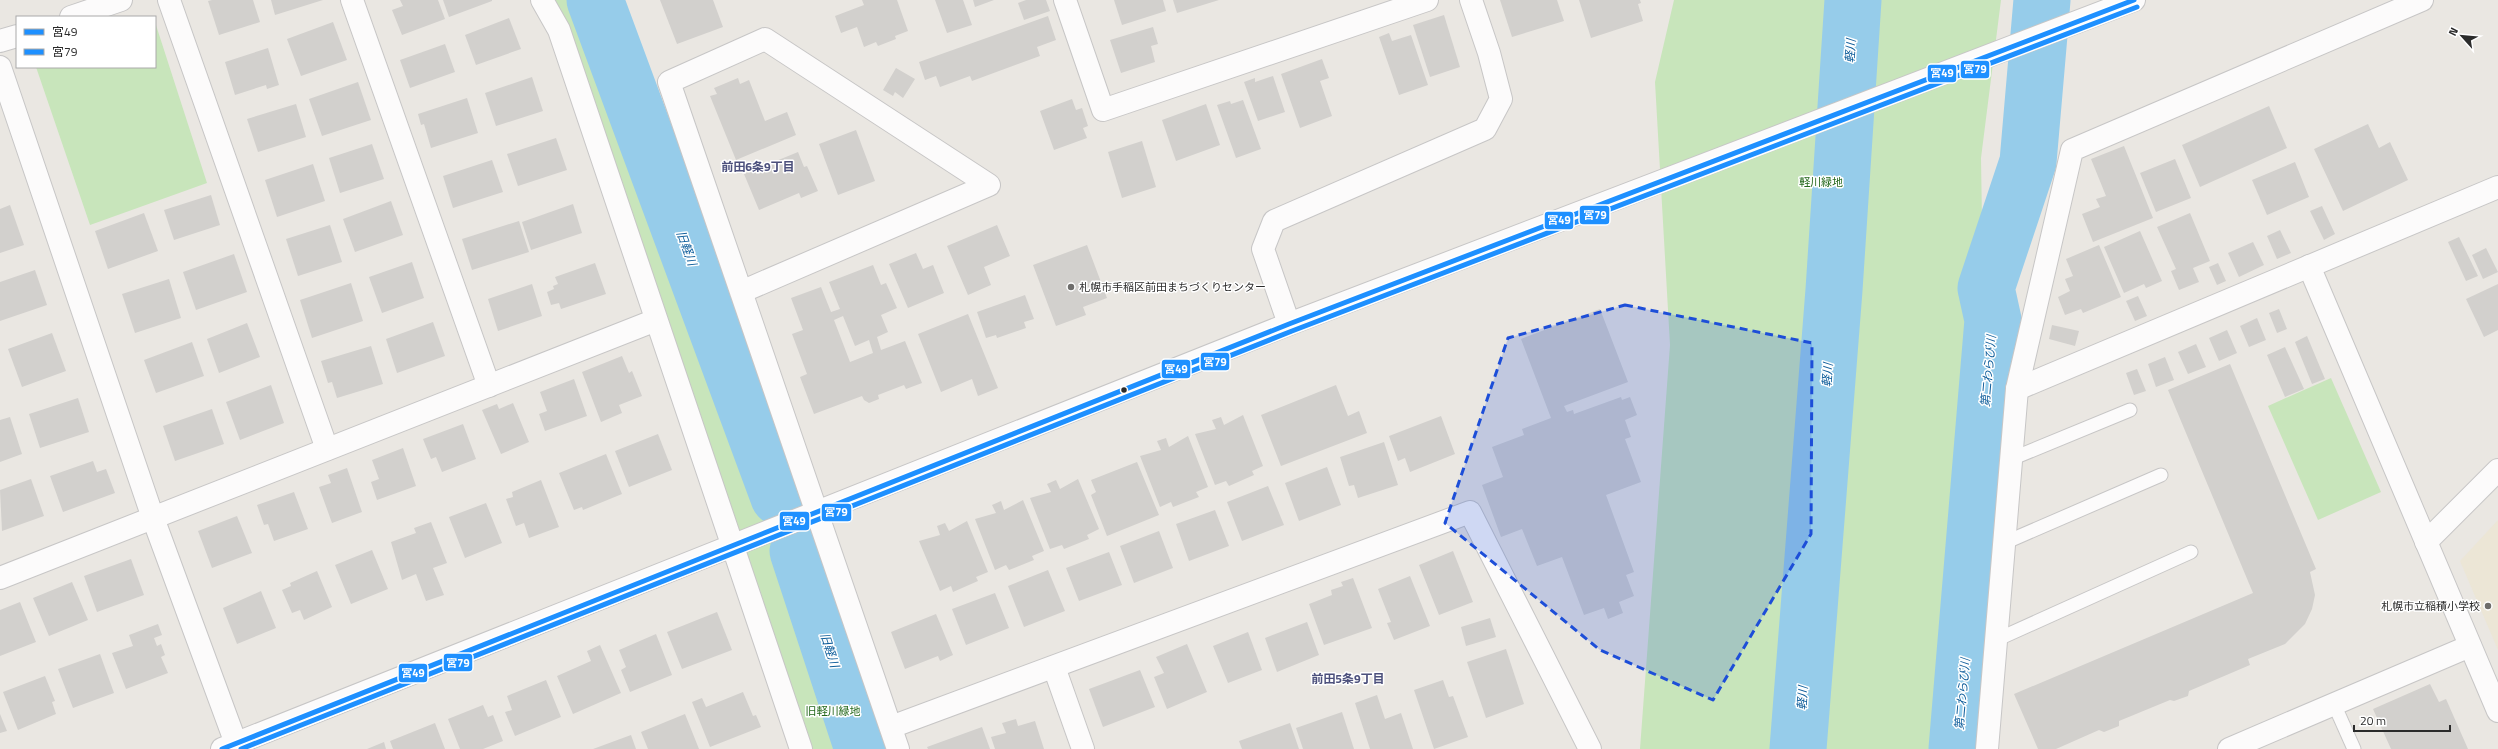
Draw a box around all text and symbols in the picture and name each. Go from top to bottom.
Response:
legend [16,16,156,68]
north arrow [2442,16,2482,56]
text: 宮49 [52,22,78,41]
text: N [2444,24,2462,38]
water label: 軽川 [1840,36,1860,64]
text: 宮79 [52,42,78,61]
line badge: 宮79 [1960,60,1990,79]
text: 宮79 [1963,61,1987,77]
line badge: 宮49 [1927,64,1957,83]
text: 宮49 [1930,65,1954,81]
district label: 前田6条9丁目 [721,157,795,176]
park label: 軽川緑地 [1799,174,1843,190]
line badge: 宮79 [1579,205,1610,225]
text: 宮79 [1583,207,1607,223]
line badge: 宮49 [1544,211,1574,230]
text: 宮49 [1547,212,1571,228]
water label: 旧軽川 [672,228,703,270]
place label: 札幌市手稲区前田まちづくりセンター [1079,279,1266,295]
marker: 札幌市手稲区前田まちづくりセンター [1066,282,1076,292]
water label: 第二わらび川 [1975,332,2001,408]
line badge: 宮79 [1200,352,1230,371]
text: 宮79 [1203,354,1227,370]
line badge: 宮49 [1161,359,1191,379]
water label: 軽川 [1817,360,1837,388]
text: 宮49 [1164,361,1188,377]
unlabelled marker [1119,385,1129,395]
line badge: 宮79 [821,503,852,522]
text: 宮79 [824,504,848,520]
line badge: 宮49 [779,511,810,531]
text: 宮49 [782,513,806,529]
place label: 札幌市立稲積小学校 [2381,598,2480,614]
marker: 札幌市立稲積小学校 [2483,601,2493,611]
water label: 旧軽川 [815,630,845,672]
line badge: 宮79 [443,653,473,672]
text: 宮79 [446,655,470,671]
water label: 第二わらび川 [1949,655,1975,731]
line badge: 宮49 [398,663,428,683]
text: 宮49 [401,665,425,681]
district label: 前田5条9丁目 [1311,669,1385,688]
water label: 軽川 [1792,683,1812,711]
park label: 旧軽川緑地 [806,703,861,719]
scale bar [2354,707,2450,733]
text: 20 m [2360,711,2386,730]

